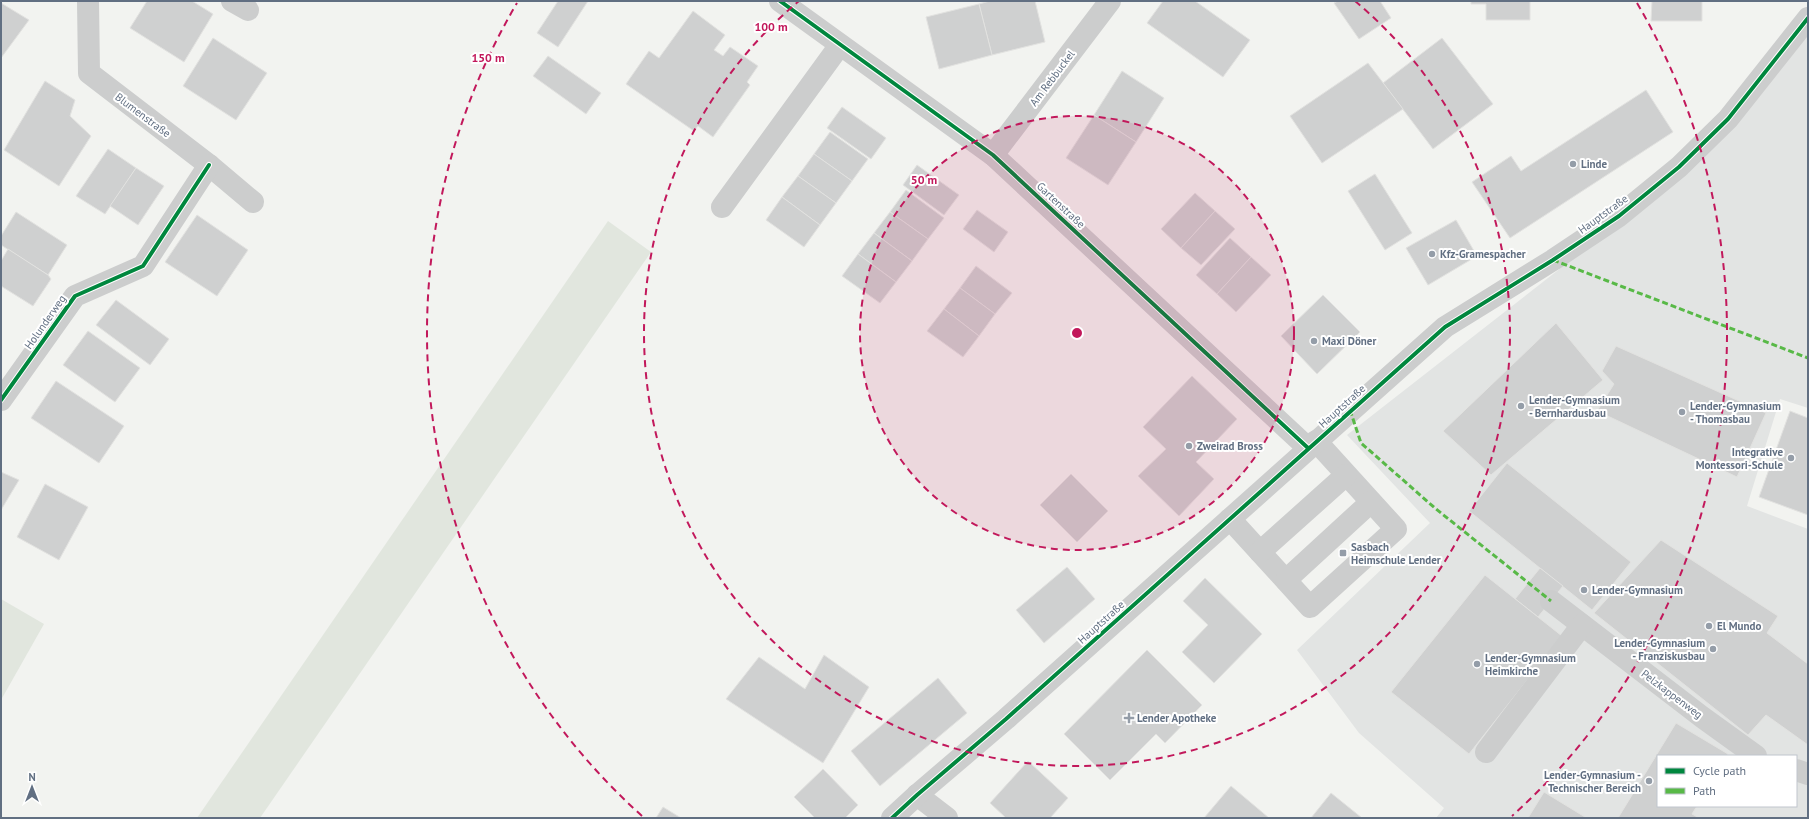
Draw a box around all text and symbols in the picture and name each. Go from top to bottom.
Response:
text: 100 m [754,19,788,34]
street label: Am Rebbuckel [1026,47,1078,109]
text: 150 m [471,50,505,65]
street label: Blumenstraße [113,90,174,141]
place label: Linde [1581,157,1608,171]
marker: Linde [1568,159,1578,169]
text: 50 m [911,172,937,187]
street label: Gartenstraße [1034,179,1088,231]
street label: Hauptstraße [1575,191,1631,237]
place label: Kfz-Gramespacher [1440,247,1526,261]
marker: Kfz-Gramespacher [1427,249,1437,259]
street label: Holunderweg [21,292,69,352]
centre of rings [1070,326,1084,340]
place label: Maxi Döner [1322,334,1376,348]
marker: Maxi Döner [1309,336,1319,346]
street label: Hauptstraße [1316,381,1369,431]
place label: Lender-Gymnasium - Bernhardusbau [1529,393,1620,420]
place label: Lender-Gymnasium - Thomasbau [1690,399,1781,426]
marker: Lender-Gymnasium - Bernhardusbau [1516,401,1526,411]
marker: Lender-Gymnasium - Thomasbau [1677,407,1687,417]
place label: Zweirad Bross [1197,439,1263,453]
marker: Zweirad Bross [1184,441,1194,451]
place label: Integrative Montessori-Schule [1696,445,1783,472]
marker: Integrative Montessori-Schule [1786,453,1796,463]
place label: Sasbach Heimschule Lender [1351,540,1441,567]
marker: Sasbach Heimschule Lender [1338,548,1348,558]
place label: Lender-Gymnasium [1592,583,1683,597]
marker: Lender-Gymnasium [1579,585,1589,595]
street label: Hauptstraße [1075,597,1128,647]
place label: El Mundo [1717,619,1761,633]
marker: El Mundo [1704,621,1714,631]
place label: Lender-Gymnasium - Franziskusbau [1614,636,1705,663]
marker: Lender-Gymnasium - Franziskusbau [1708,644,1718,654]
place label: Lender-Gymnasium Heimkirche [1485,651,1576,678]
marker: Lender-Gymnasium Heimkirche [1472,659,1482,669]
street label: Pelzkappenweg [1639,666,1705,722]
place label: Lender Apotheke [1137,711,1217,725]
marker: Lender Apotheke [1124,713,1134,723]
legend [1657,755,1797,807]
text: Cycle path [1693,763,1746,778]
north arrow [12,767,52,807]
place label: Lender-Gymnasium - Technischer Bereich [1544,768,1641,795]
text: N [28,770,36,784]
marker: Lender-Gymnasium - Technischer Bereich [1644,776,1654,786]
text: Path [1693,783,1716,798]

